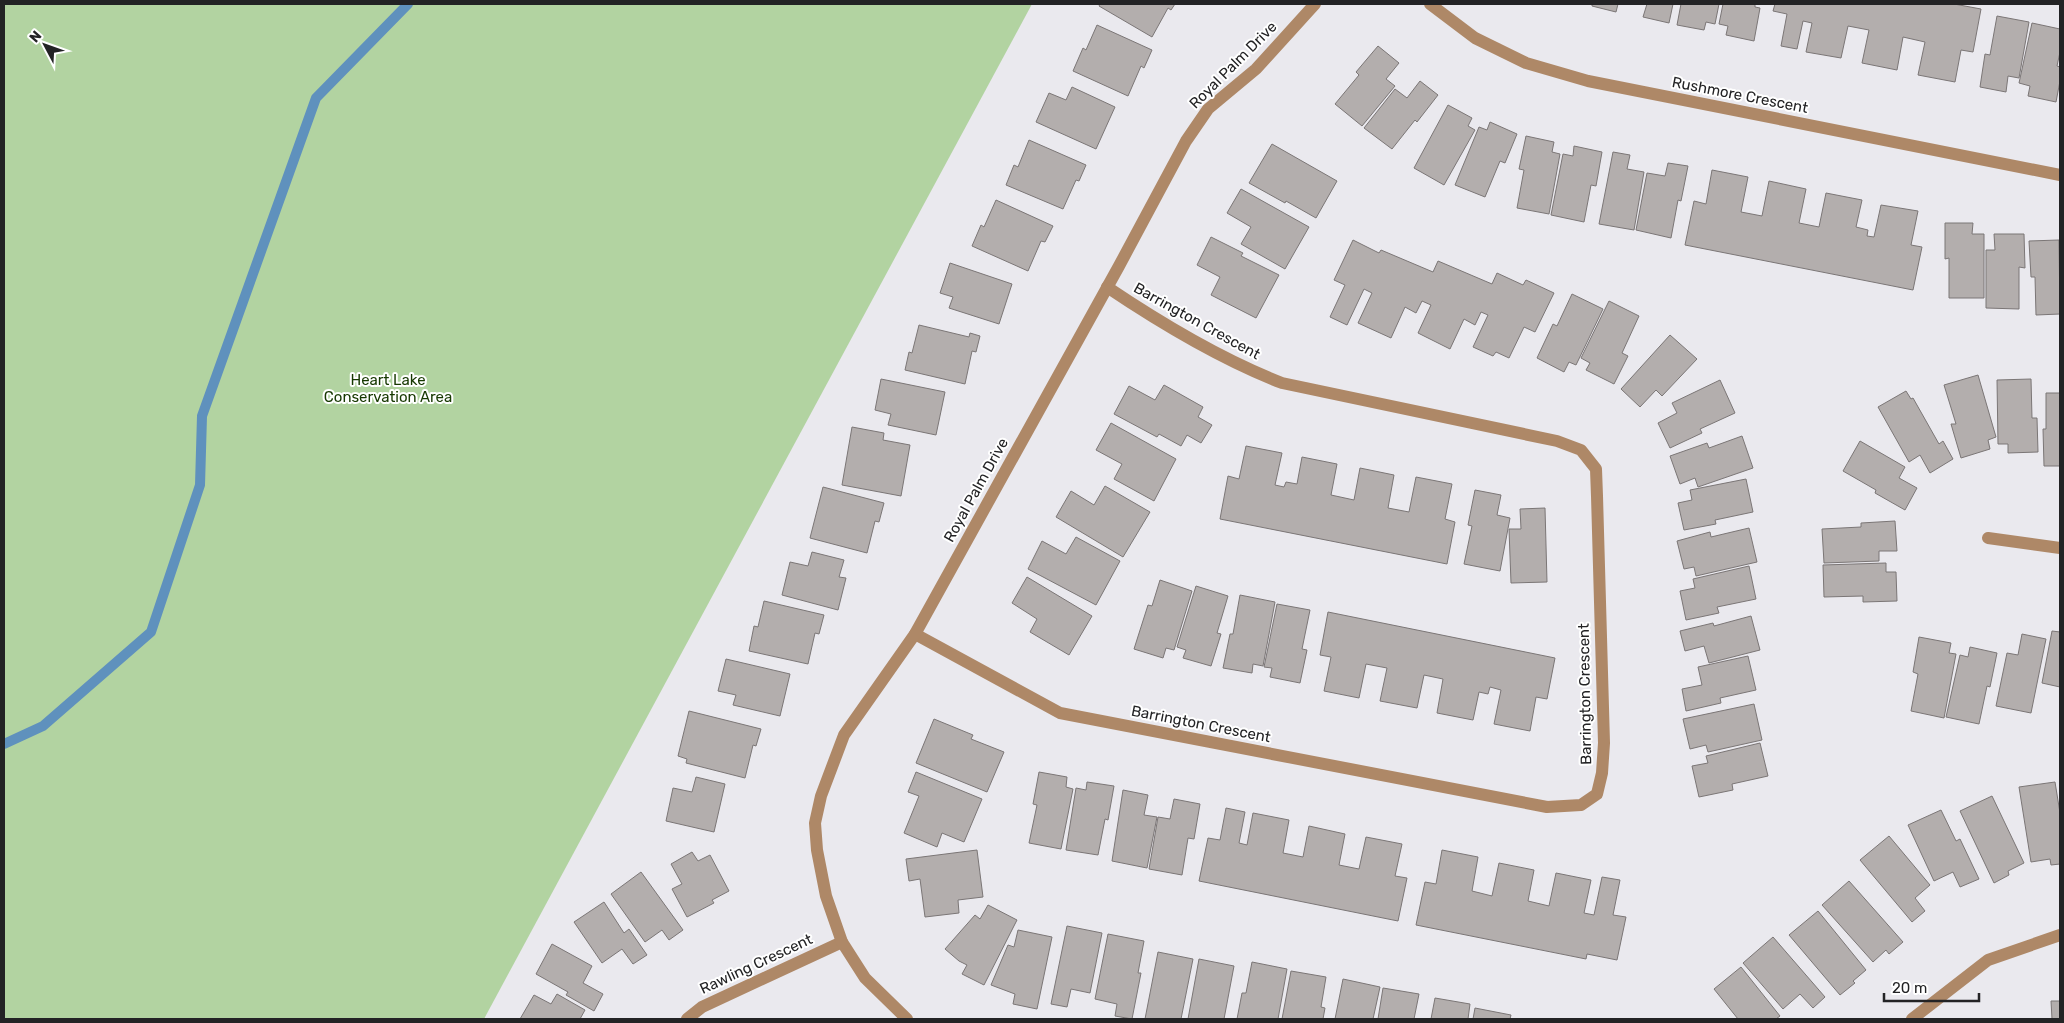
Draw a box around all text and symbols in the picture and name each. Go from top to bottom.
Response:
street label: Royal Palm Drive [1186,18,1280,112]
north arrow [20,20,70,70]
text: N [26,27,45,46]
street label: Rushmore Crescent [1670,73,1810,117]
street label: Barrington Crescent [1131,279,1263,363]
park label: Heart Lake Conservation Area [324,371,452,406]
street label: Royal Palm Drive [940,435,1012,545]
street label: Barrington Crescent [1575,623,1595,765]
street label: Barrington Crescent [1130,702,1272,746]
street label: Rawling Crescent [697,930,815,998]
scale bar [1884,970,1979,1002]
text: 20 m [1892,979,1927,997]

